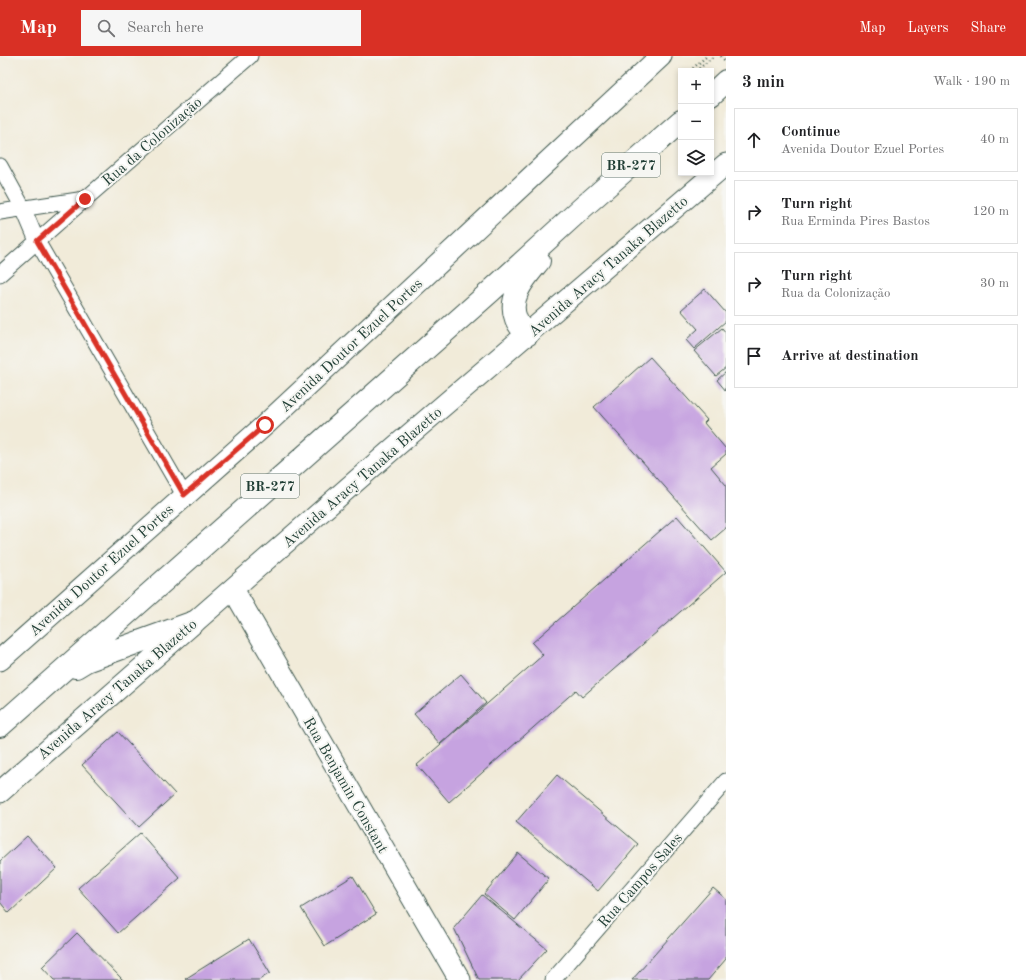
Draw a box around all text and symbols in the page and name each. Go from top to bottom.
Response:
search box [81,10,361,46]
icon: search [95,17,117,39]
text: Map [20,19,57,38]
text: Search here [127,21,204,36]
text: Map [860,21,886,35]
text: Layers [908,21,949,35]
text: Share [971,21,1006,35]
map controls [678,68,714,176]
button: + [678,68,714,104]
text: 3 min [742,74,785,91]
text: Walk · 190 m [933,75,1010,88]
street label: Rua da Colonização [100,95,206,189]
button: − [678,104,714,140]
text: Continue [781,125,840,140]
icon: ahead [743,129,765,151]
text: 40 m [980,133,1009,146]
button: layers [678,140,714,176]
text: Avenida Doutor Ezuel Portes [781,143,944,156]
road number: BR-277 [602,153,660,177]
route end [76,190,94,208]
street label: Avenida Aracy Tanaka Blazetto [527,194,691,340]
text: Turn right [781,197,852,212]
icon: right [743,201,765,223]
text: 120 m [972,205,1009,218]
text: Rua Erminda Pires Bastos [781,215,930,228]
text: Turn right [781,269,852,284]
icon: right [743,273,765,295]
street label: Avenida Doutor Ezuel Portes [278,276,426,416]
text: 30 m [980,277,1009,290]
text: Rua da Colonização [781,287,891,300]
icon: arrive [743,345,765,367]
text: Arrive at destination [781,349,919,364]
street label: Avenida Aracy Tanaka Blazetto [281,405,445,551]
route start [256,416,274,434]
road number: BR-277 [241,474,299,498]
street label: Avenida Doutor Ezuel Portes [27,503,177,640]
street label: Avenida Aracy Tanaka Blazetto [36,617,200,763]
street label: Rua Benjamin Constant [300,715,390,856]
street label: Rua Campos Sales [596,831,686,931]

